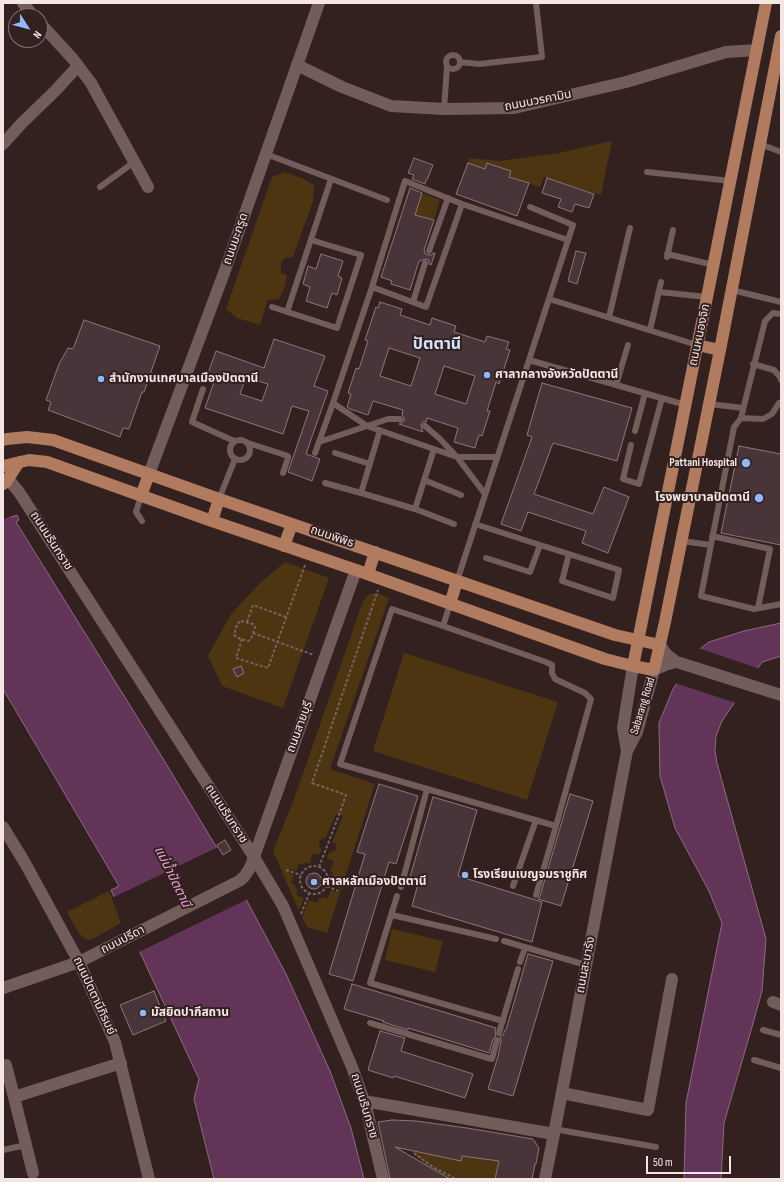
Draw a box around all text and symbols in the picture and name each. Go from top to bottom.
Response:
north arrow [8,8,48,48]
text: N [30,29,44,41]
street label: ถนนนวรคามิน [503,87,573,115]
street label: ถนนมะกรูด [220,211,252,267]
street label: ถนนหนองจิก [686,303,714,367]
district label: ปัตตานี [413,335,461,355]
place label: ศาลากลางจังหวัดปัตตานี [495,368,618,382]
marker: ศาลากลางจังหวัดปัตตานี [482,370,492,380]
place label: สำนักงานเทศบาลเมืองปัตตานี [109,372,258,386]
marker: สำนักงานเทศบาลเมืองปัตตานี [96,374,106,384]
place label: Pattani Hospital [669,456,737,470]
marker: Pattani Hospital [740,457,752,469]
place label: โรงพยาบาลปัตตานี [655,491,750,505]
marker: โรงพยาบาลปัตตานี [753,492,765,504]
street label: ถนนนรินทราช [27,509,75,573]
street label: ถนนพิพิธ [308,523,356,551]
street label: Sabarang Road [627,676,659,736]
street label: ถนนสายบุรี [284,699,316,755]
street label: ถนนนรินทราช [202,782,250,846]
water label: แม่น้ำปัตตานี [150,844,194,910]
place label: โรงเรียนเบญจมราชูทิศ [473,868,587,882]
marker: โรงเรียนเบญจมราชูทิศ [460,870,470,880]
place label: ศาลหลักเมืองปัตตานี [322,875,427,889]
marker: ศาลหลักเมืองปัตตานี [309,877,319,887]
street label: ถนนปรีดา [99,923,147,957]
street label: ถนนสะบารัง [573,936,599,994]
street label: ถนนปัตตานีภิรมย์ [70,955,118,1037]
place label: มัสยิดปากีสถาน [151,1006,229,1020]
marker: มัสยิดปากีสถาน [138,1008,148,1018]
street label: ถนนนรินทราช [347,1072,381,1140]
scale bar [648,1148,733,1174]
text: 50 m [653,1155,673,1170]

